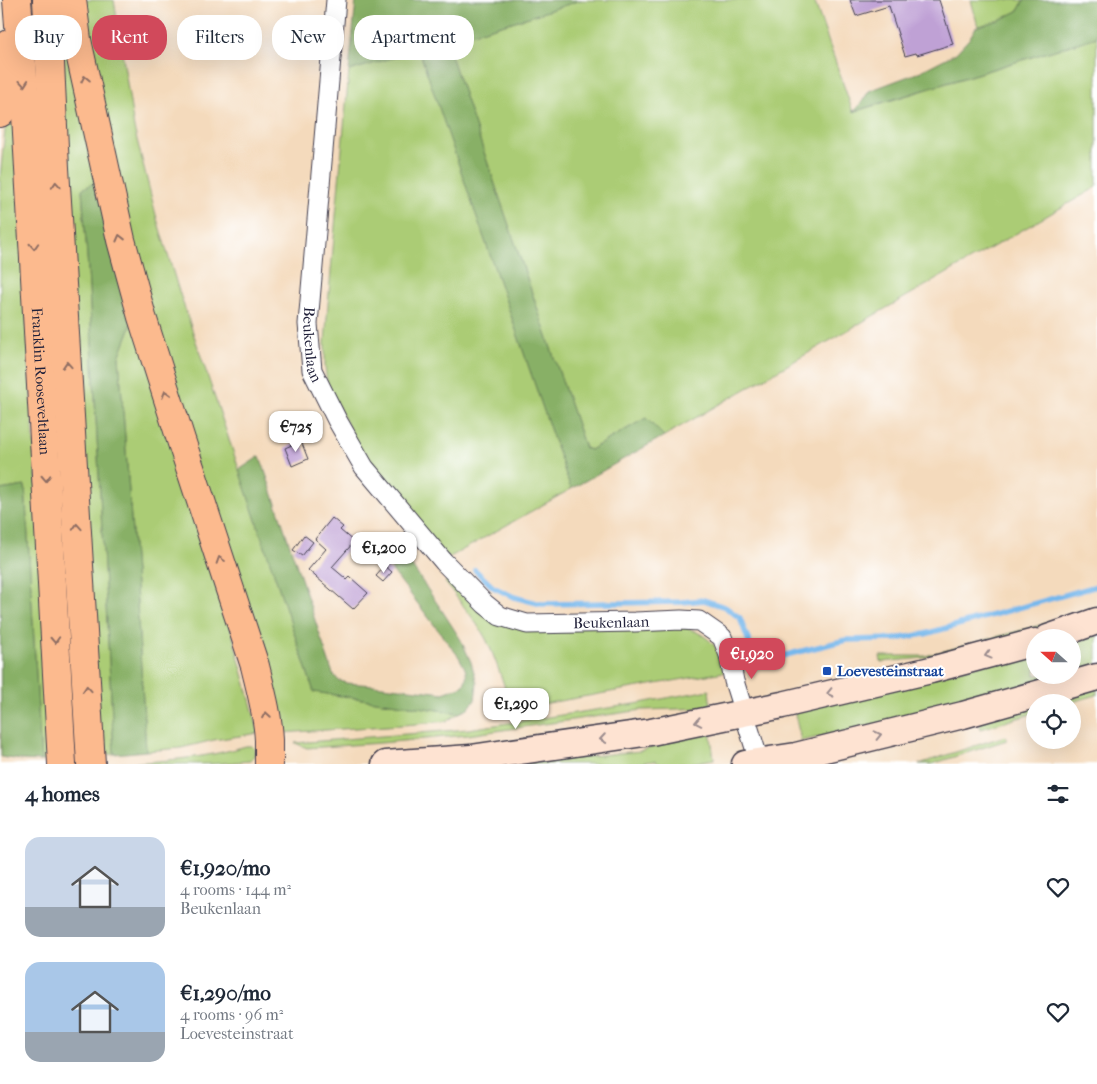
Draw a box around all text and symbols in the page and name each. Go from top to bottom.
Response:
chip: Buy [15,15,82,60]
chip: Rent [92,15,167,60]
chip: Filters [177,15,262,60]
chip: New [272,15,344,60]
chip: Apartment [354,15,474,60]
one-way arrow [80,75,91,83]
one-way arrow [18,80,29,88]
one-way arrow [50,181,61,189]
one-way arrow [116,234,126,242]
one-way arrow [28,242,39,250]
street label: Beukenlaan [299,306,326,386]
street label: Franklin Rooseveltlaan [28,307,54,456]
one-way arrow [61,361,72,369]
one-way arrow [162,390,172,398]
pin: €725 [266,410,326,453]
text: €725 [280,417,312,436]
one-way arrow [41,474,52,482]
one-way arrow [72,523,83,531]
pin: €1,200 [343,532,425,574]
text: €1,200 [362,538,406,557]
one-way arrow [216,556,226,564]
street label: Beukenlaan [573,612,650,632]
north arrow [1026,629,1081,684]
map controls [1026,629,1081,749]
one-way arrow [50,636,61,644]
pin: €1,920 [711,638,793,680]
text: €1,920 [730,644,774,663]
one-way arrow [984,649,993,659]
place label: Loevesteinstraat [837,662,944,680]
marker: Loevesteinstraat [821,665,833,677]
one-way arrow [82,685,93,693]
one-way arrow [826,687,835,698]
pin: €1,290 [475,688,557,730]
text: €1,290 [494,694,538,713]
button: locate [1026,694,1081,749]
one-way arrow [261,711,271,720]
one-way arrow [693,716,702,727]
one-way arrow [874,730,883,741]
one-way arrow [599,733,607,744]
icon: filters [1044,780,1072,808]
text: 4 homes [25,782,100,806]
text: €1,920/mo [180,856,270,880]
icon: home [65,857,125,917]
icon: heart [1044,873,1072,901]
text: 4 rooms · 144 m² [180,880,291,899]
text: Beukenlaan [180,899,261,918]
text: €1,290/mo [180,981,271,1005]
icon: home [65,982,125,1042]
icon: heart [1044,998,1072,1026]
text: 4 rooms · 96 m² [180,1005,283,1024]
text: Loevesteinstraat [180,1024,294,1043]

